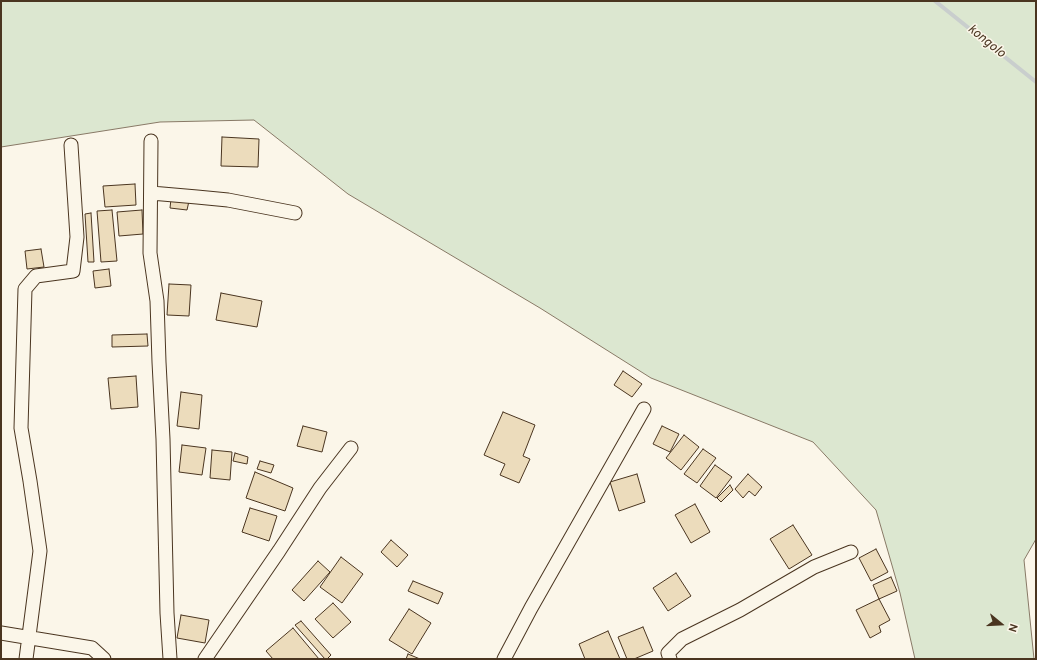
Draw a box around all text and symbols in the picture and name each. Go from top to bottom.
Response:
water label: kongolo [964,22,1008,62]
north arrow [981,604,1021,644]
text: N [1005,622,1020,634]

